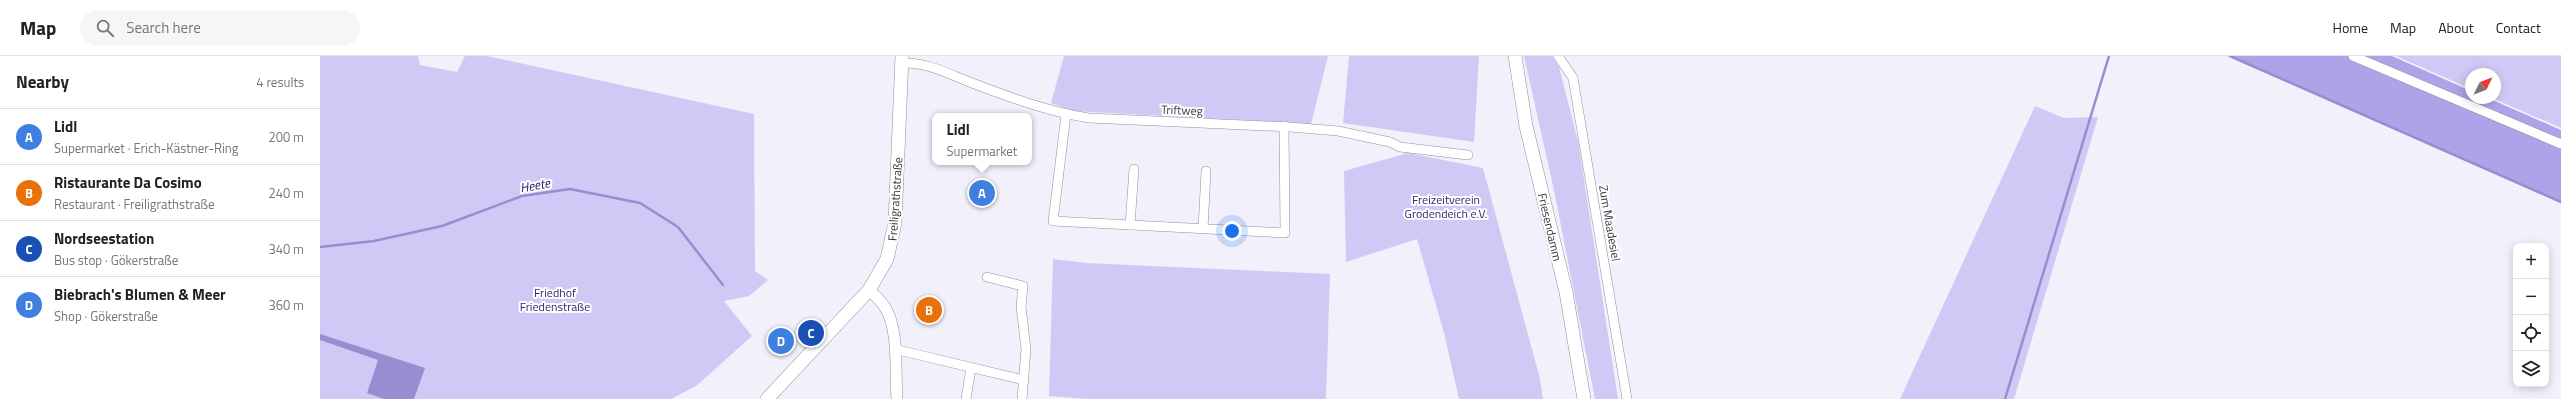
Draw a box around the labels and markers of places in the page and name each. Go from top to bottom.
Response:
pin: A [969,178,995,208]
pin: B [916,295,942,325]
pin: C [798,318,824,348]
pin: D [768,326,794,356]

